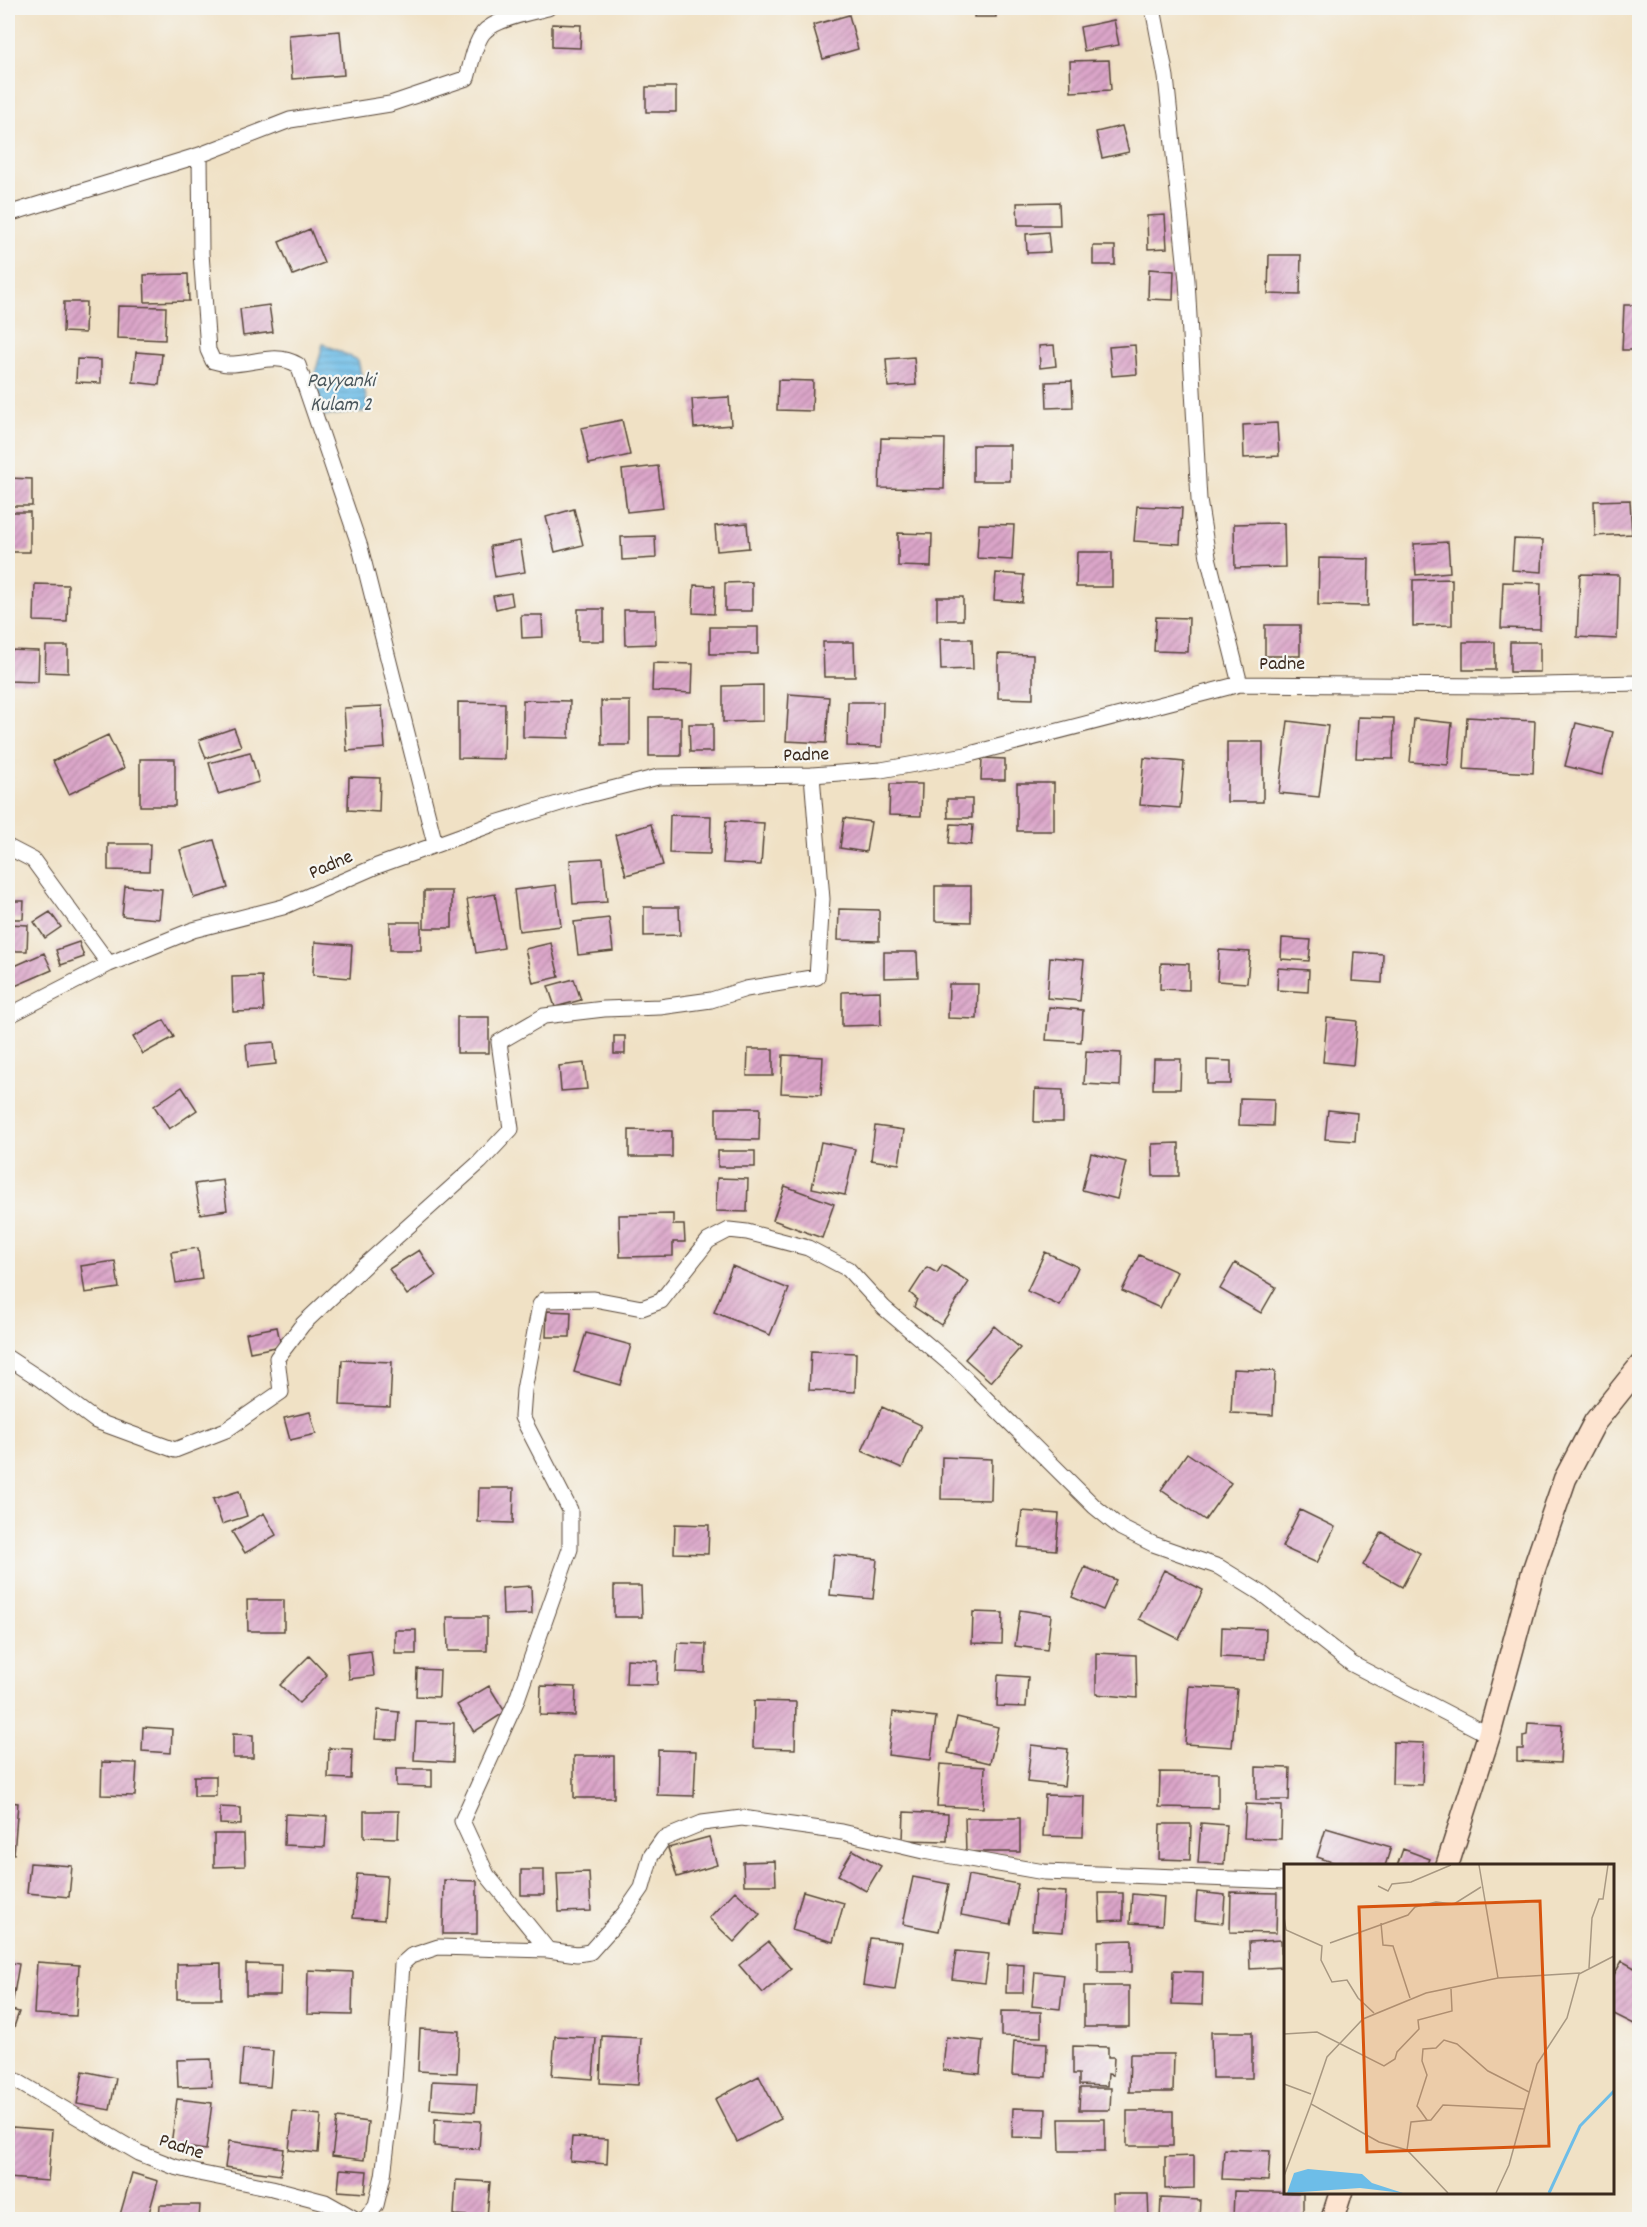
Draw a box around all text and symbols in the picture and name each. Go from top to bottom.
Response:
water label: Payyanki Kulam 2 [307,367,378,421]
street label: Padne [1259,651,1305,679]
street label: Padne [783,741,830,771]
street label: Padne [305,844,358,888]
inset map [1284,1864,1614,2194]
street label: Padne [155,2127,207,2168]

